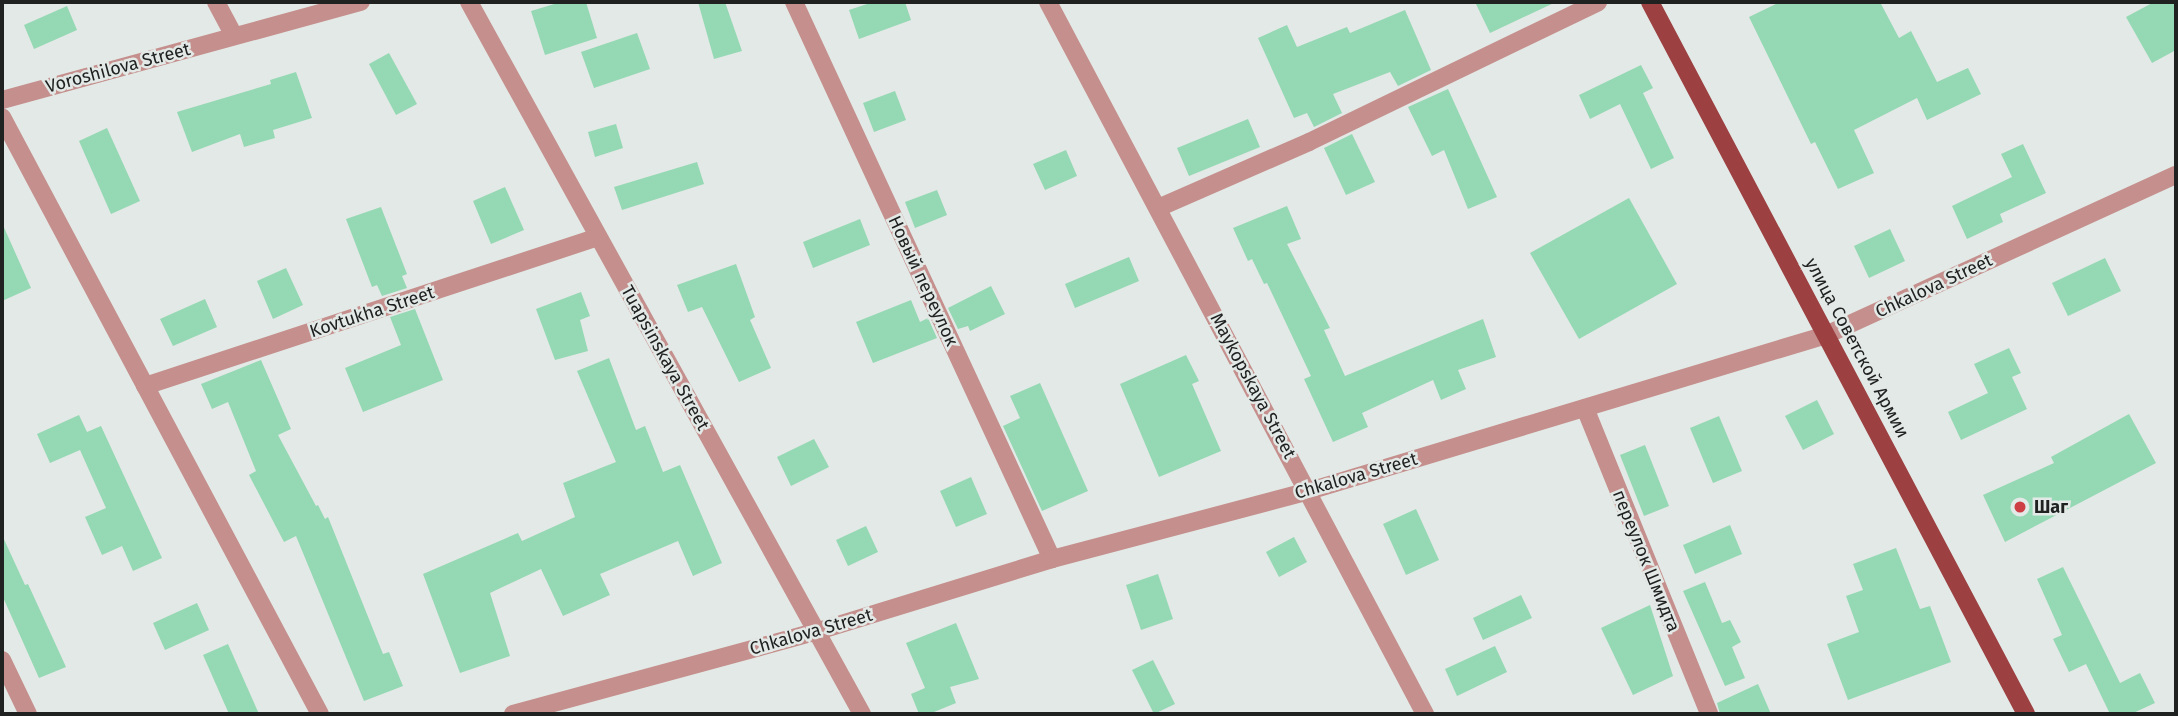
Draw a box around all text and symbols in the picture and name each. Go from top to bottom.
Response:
street label: Voroshilova Street [43,38,193,98]
street label: Новый переулок [883,212,963,350]
street label: Chkalova Street [1872,249,1996,323]
street label: улица Советской Армии [1800,254,1914,442]
street label: Kovtukha Street [307,282,437,342]
street label: Tuapsinskaya Street [616,282,714,434]
street label: Maykopskaya Street [1206,310,1300,462]
street label: Chkalova Street [1292,448,1420,504]
street label: переулок Шмидта [1608,487,1684,635]
place label: Шаг [2034,496,2068,518]
marker: Шаг [2012,499,2028,515]
street label: Chkalova Street [747,604,875,660]

